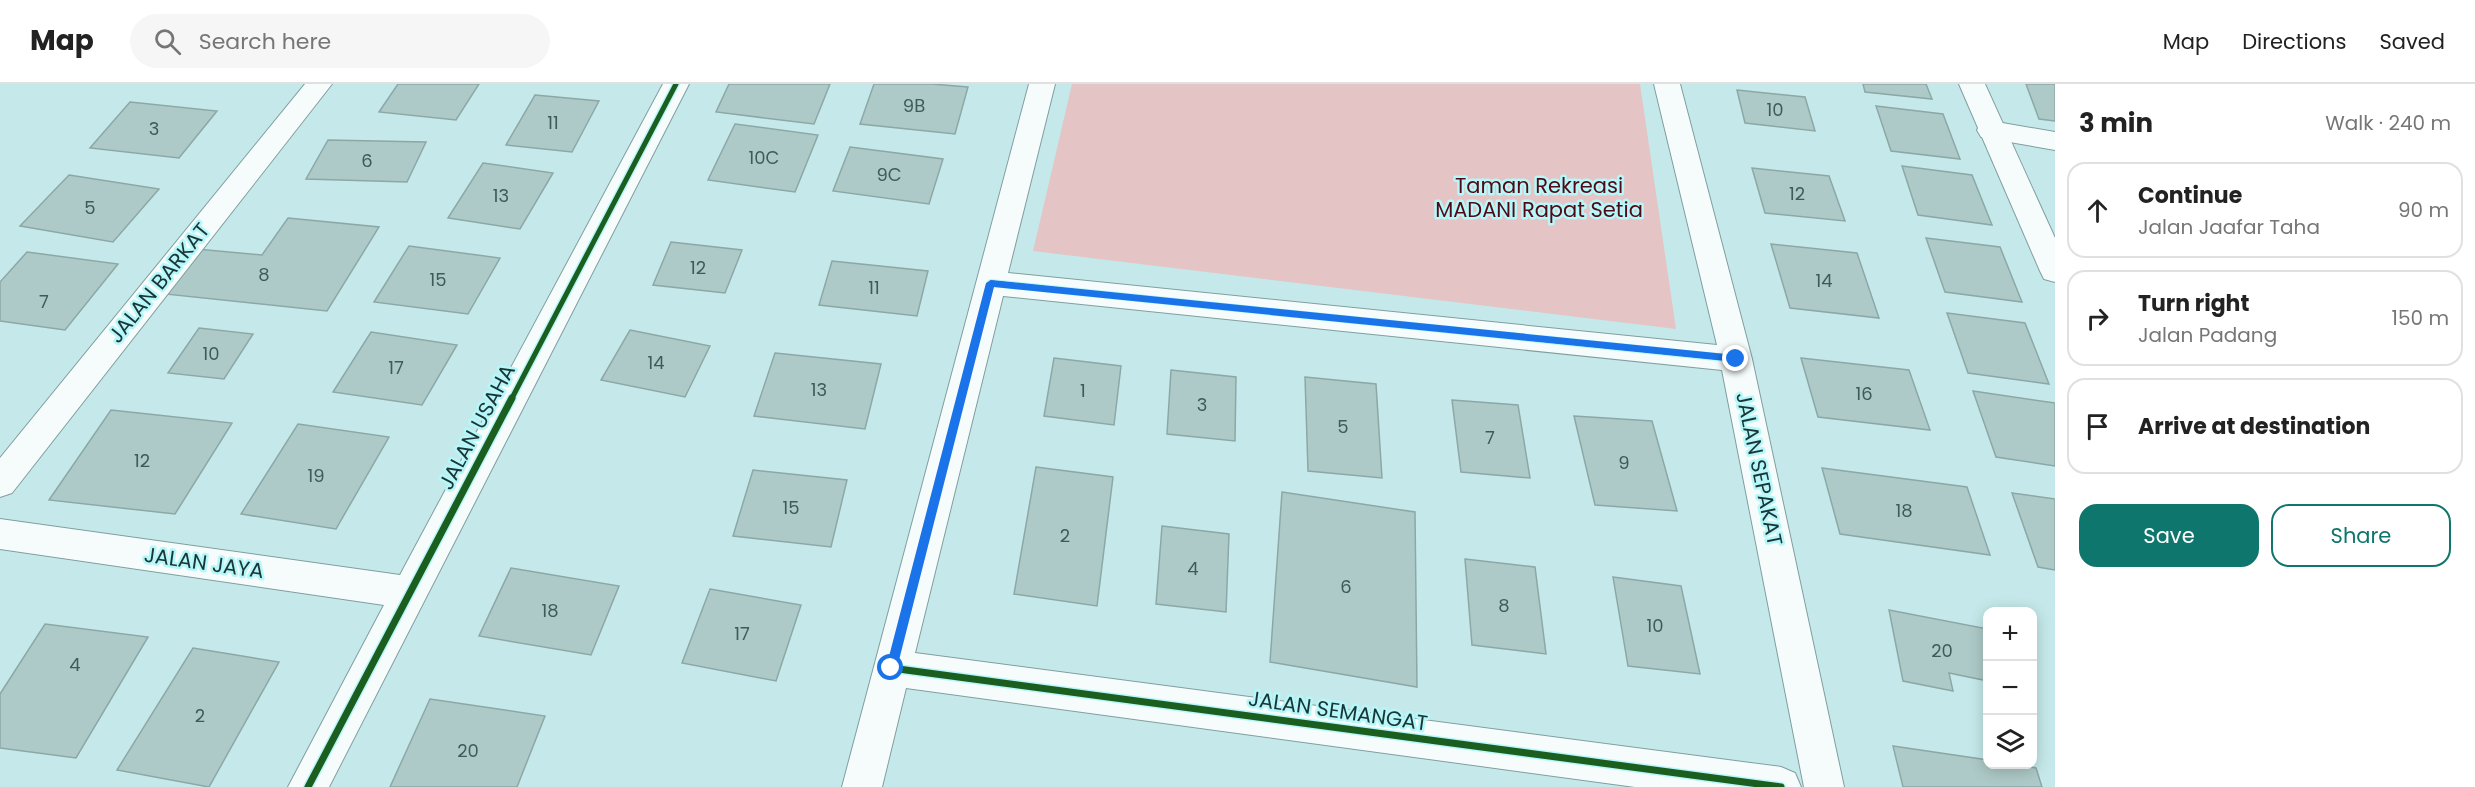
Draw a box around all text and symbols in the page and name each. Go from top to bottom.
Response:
search box [130,14,550,68]
text: Map [30,21,94,60]
icon: search [151,25,184,58]
text: Search here [199,26,331,57]
text: Map [2163,27,2209,56]
text: Directions [2242,27,2346,56]
text: Saved [2379,27,2445,56]
house number: 9B [903,93,925,118]
house number: 10 [1766,97,1784,122]
text: 3 min [2079,105,2153,141]
text: Walk · 240 m [2325,109,2451,137]
house number: 11 [547,110,559,135]
house number: 3 [149,116,159,141]
house number: 10C [749,145,779,170]
house number: 6 [361,148,373,173]
house number: 9C [876,162,902,187]
park label: Taman Rekreasi MADANI Rapat Setia [1435,171,1643,224]
text: Continue [2138,180,2242,211]
house number: 12 [1789,181,1805,206]
house number: 13 [493,183,509,208]
icon: ahead [2081,194,2114,227]
house number: 5 [84,195,96,220]
text: 90 m [2398,196,2449,224]
text: Jalan Jaafar Taha [2138,213,2320,241]
street label: JALAN BARKAT [101,217,216,349]
house number: 12 [690,255,706,280]
house number: 8 [258,262,270,287]
house number: 15 [429,267,447,292]
house number: 14 [1815,268,1833,293]
house number: 11 [868,275,880,300]
text: Turn right [2138,288,2249,319]
house number: 7 [39,289,49,314]
icon: right [2081,302,2114,335]
text: 150 m [2392,304,2449,332]
text: Jalan Padang [2138,321,2277,349]
house number: 10 [202,341,220,366]
route end [1722,345,1748,371]
house number: 14 [647,350,665,375]
house number: 17 [388,355,404,380]
street label: JALAN USAHA [431,359,522,495]
house number: 13 [811,377,827,402]
house number: 1 [1080,378,1086,403]
house number: 16 [1855,381,1873,406]
street label: JALAN SEPAKAT [1729,389,1790,548]
house number: 3 [1197,392,1207,417]
icon: arrive [2081,410,2114,443]
text: Arrive at destination [2138,411,2370,442]
house number: 5 [1337,414,1349,439]
house number: 7 [1485,425,1495,450]
house number: 12 [134,448,150,473]
house number: 9 [1618,450,1630,475]
house number: 19 [307,463,325,488]
house number: 15 [782,495,800,520]
house number: 18 [1895,498,1913,523]
button: Save [2079,504,2259,567]
button: Share [2271,504,2451,567]
house number: 2 [1060,523,1070,548]
street label: JALAN JAYA [142,540,266,585]
house number: 4 [1187,556,1199,581]
house number: 6 [1340,574,1352,599]
house number: 8 [1498,593,1510,618]
house number: 18 [541,598,559,623]
map controls [1983,607,2037,769]
button: + [1983,607,2037,661]
house number: 10 [1646,613,1664,638]
house number: 17 [734,621,750,646]
house number: 20 [1931,638,1953,663]
house number: 4 [69,652,81,677]
route start [877,654,903,680]
button: − [1983,661,2037,715]
street label: JALAN SEMANGAT [1247,684,1430,737]
house number: 2 [195,703,205,728]
button: layers [1983,715,2037,769]
house number: 20 [457,738,479,763]

